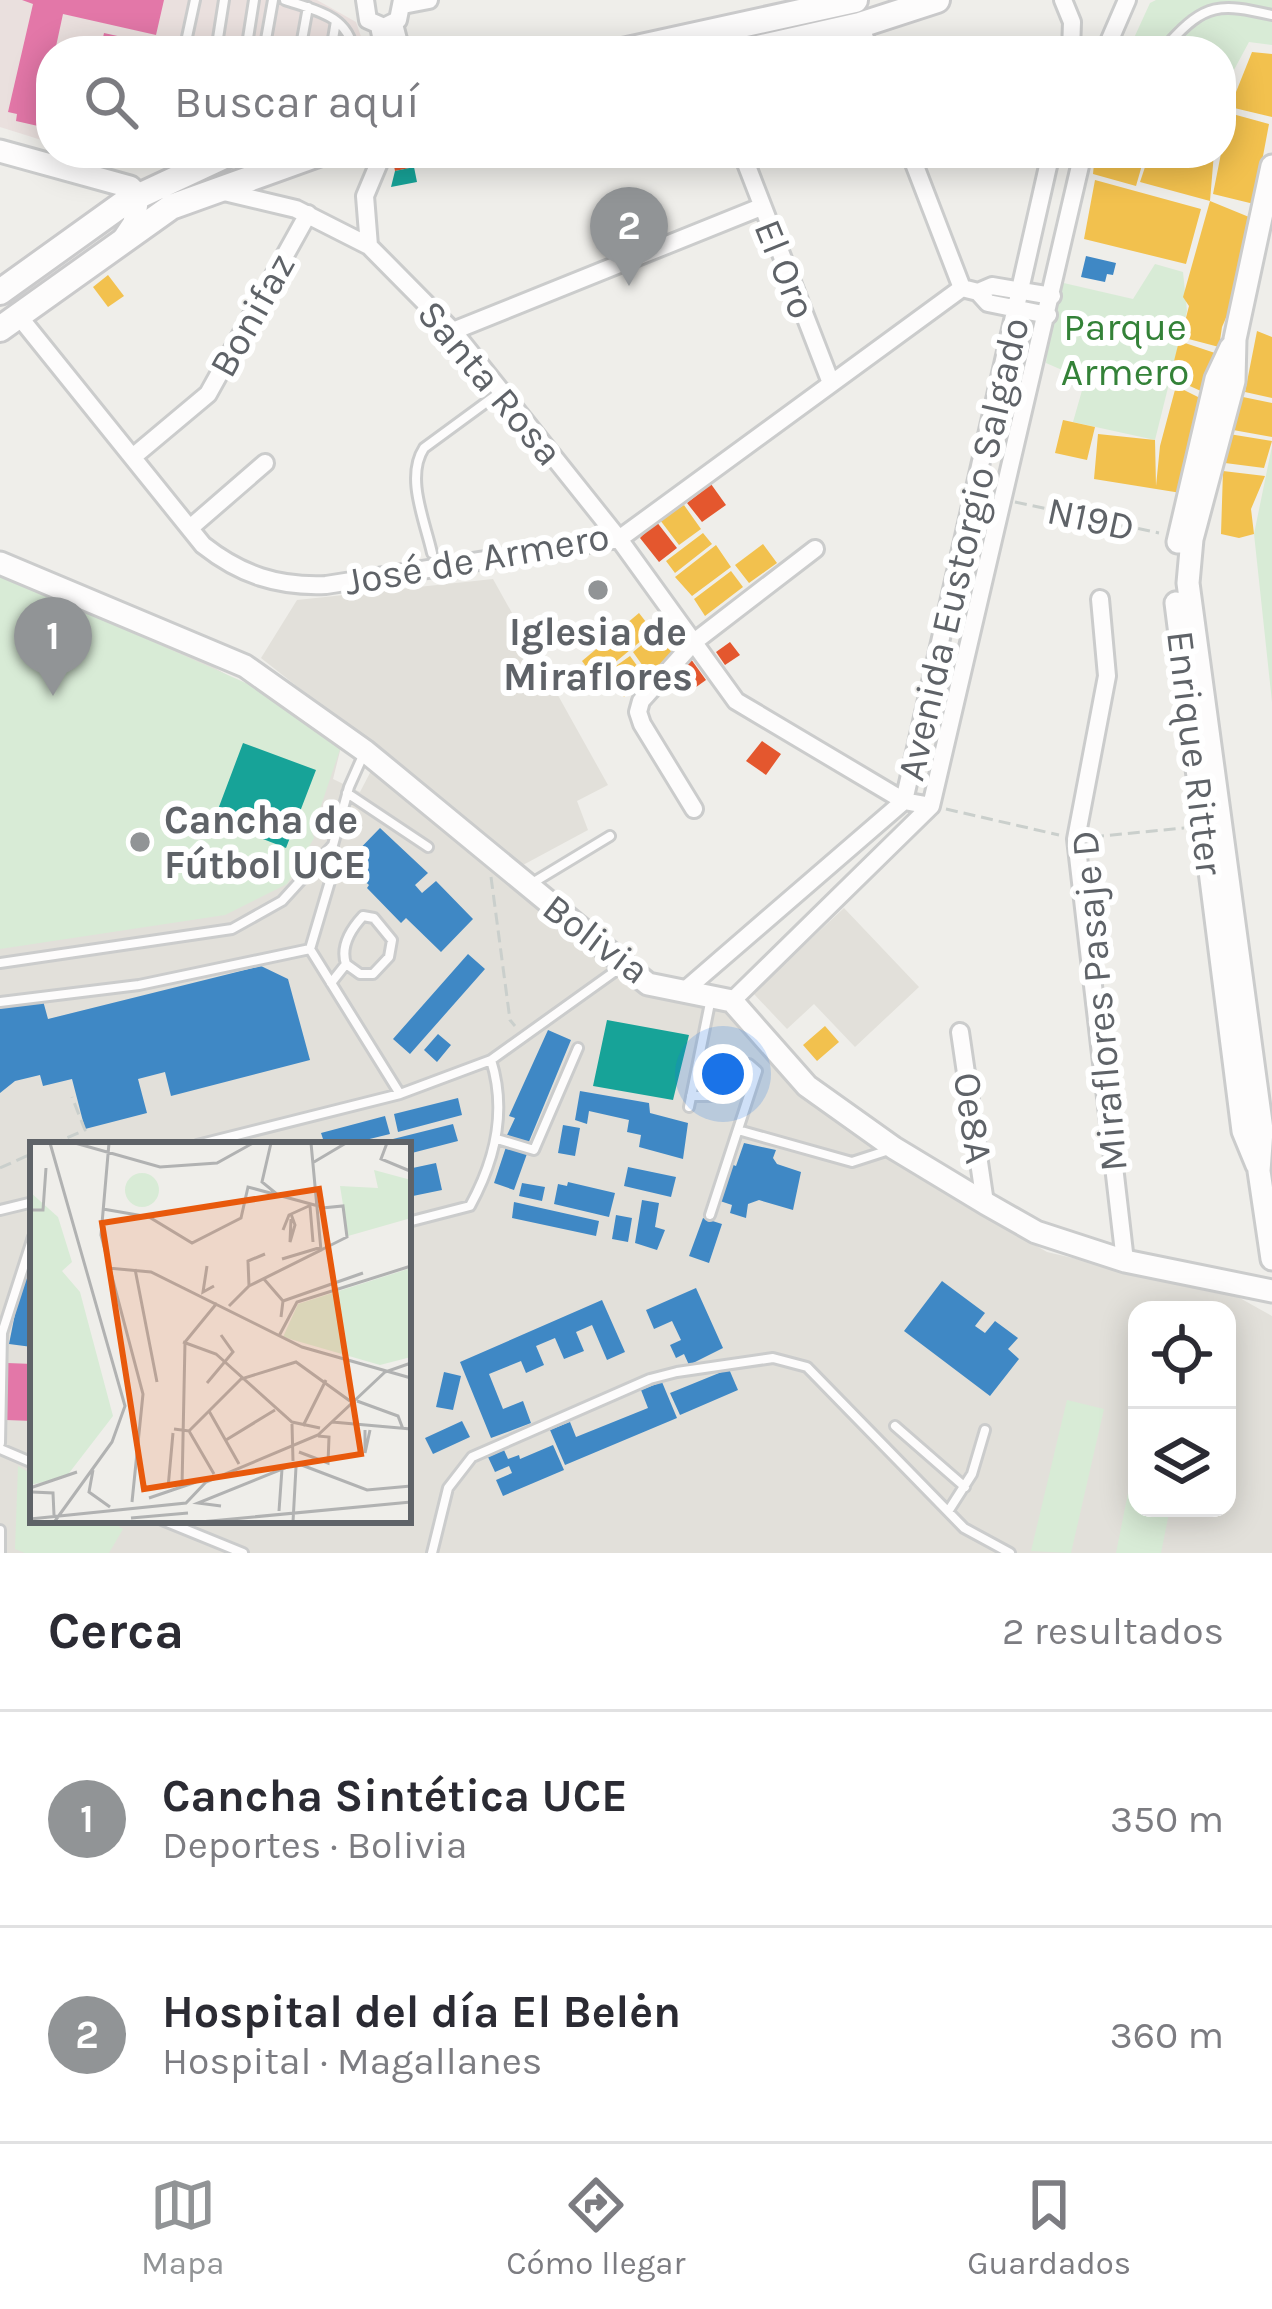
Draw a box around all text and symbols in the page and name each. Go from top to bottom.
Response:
search box [36,36,1236,168]
icon: search [78,69,144,135]
text: Buscar aquí [174,76,420,128]
pin: 2 [590,187,668,286]
street label: El Oro [744,213,826,325]
street label: Bonifaz [199,245,305,385]
street label: Santa Rosa [408,291,572,475]
park label: Parque Armero [1061,304,1189,395]
street label: Avenida Eustorgio Salgado [887,313,1039,785]
street label: N19D [1043,487,1139,551]
street label: José de Armero [341,513,613,605]
marker: Iglesia de Miraflores [585,577,611,603]
pin: 1 [14,597,92,696]
place label: Iglesia de Miraflores [503,609,693,700]
street label: Enrique Ritter [1157,628,1233,879]
place label: Cancha de Fútbol UCE [164,797,366,888]
marker: Cancha de Fútbol UCE [127,829,153,855]
street label: Miraflores Pasaje D [1061,829,1137,1173]
street label: Bolivia [534,884,658,994]
your location [693,1044,753,1104]
street label: Oe8A [944,1069,1002,1167]
inset map [30,1142,411,1523]
map controls [1128,1301,1236,1517]
button: locate [1128,1301,1236,1409]
button: layers [1128,1409,1236,1517]
text: Cerca [48,1601,184,1661]
text: 2 resultados [1002,1608,1224,1654]
text: Cancha Sintética UCE [162,1770,628,1822]
text: 1 [80,1796,94,1842]
text: 350 m [1110,1796,1224,1842]
text: Deportes · Bolivia [162,1822,467,1868]
text: Hospital del día El Belėn [162,1986,681,2038]
text: 2 [75,2012,99,2058]
text: 360 m [1110,2012,1224,2058]
text: Hospital · Magallanes [162,2038,542,2084]
tab: Mapa [141,2172,224,2282]
tab: Cómo llegar [506,2172,685,2282]
tab: Guardados [967,2172,1131,2282]

